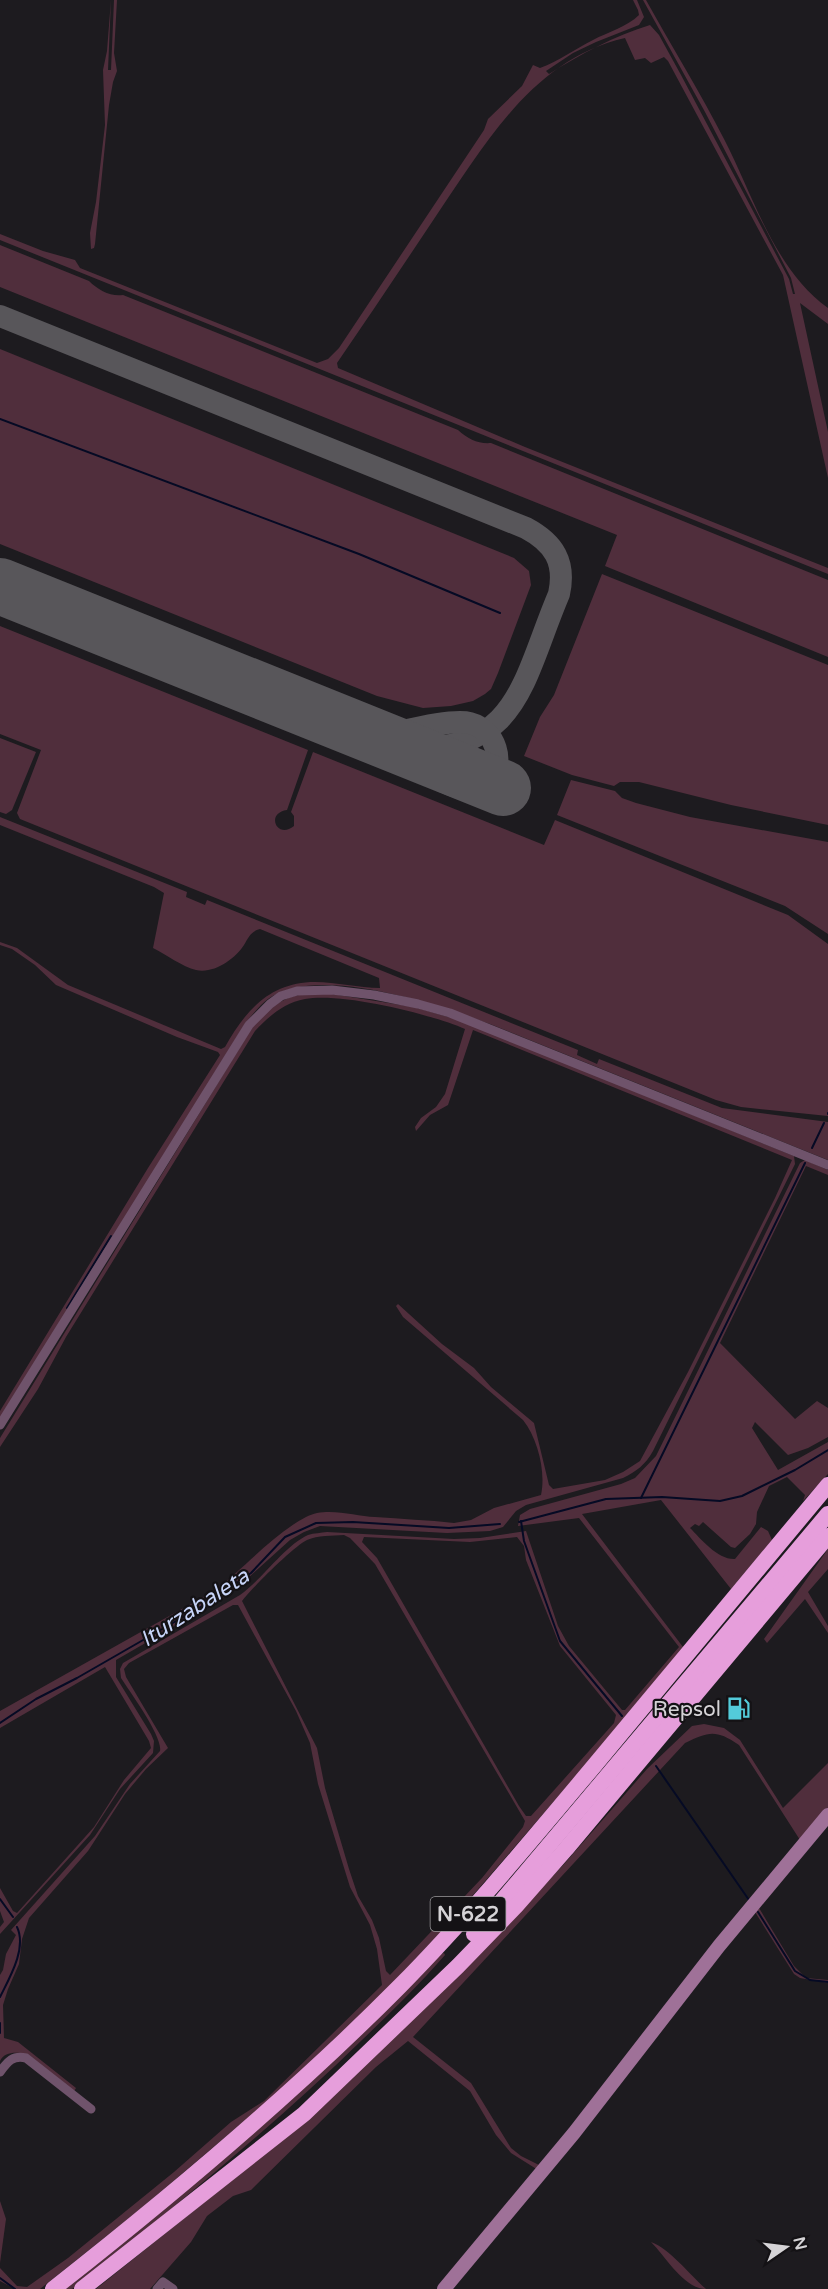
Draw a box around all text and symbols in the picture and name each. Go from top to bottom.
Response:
water label: Iturzabaleta [135,1563,254,1653]
fuel station icon: Repsol [726,1696,752,1722]
place label: Repsol [653,1697,721,1722]
road number: N-622 [430,1897,506,1931]
north arrow [756,2217,816,2277]
text: N [788,2235,811,2252]

